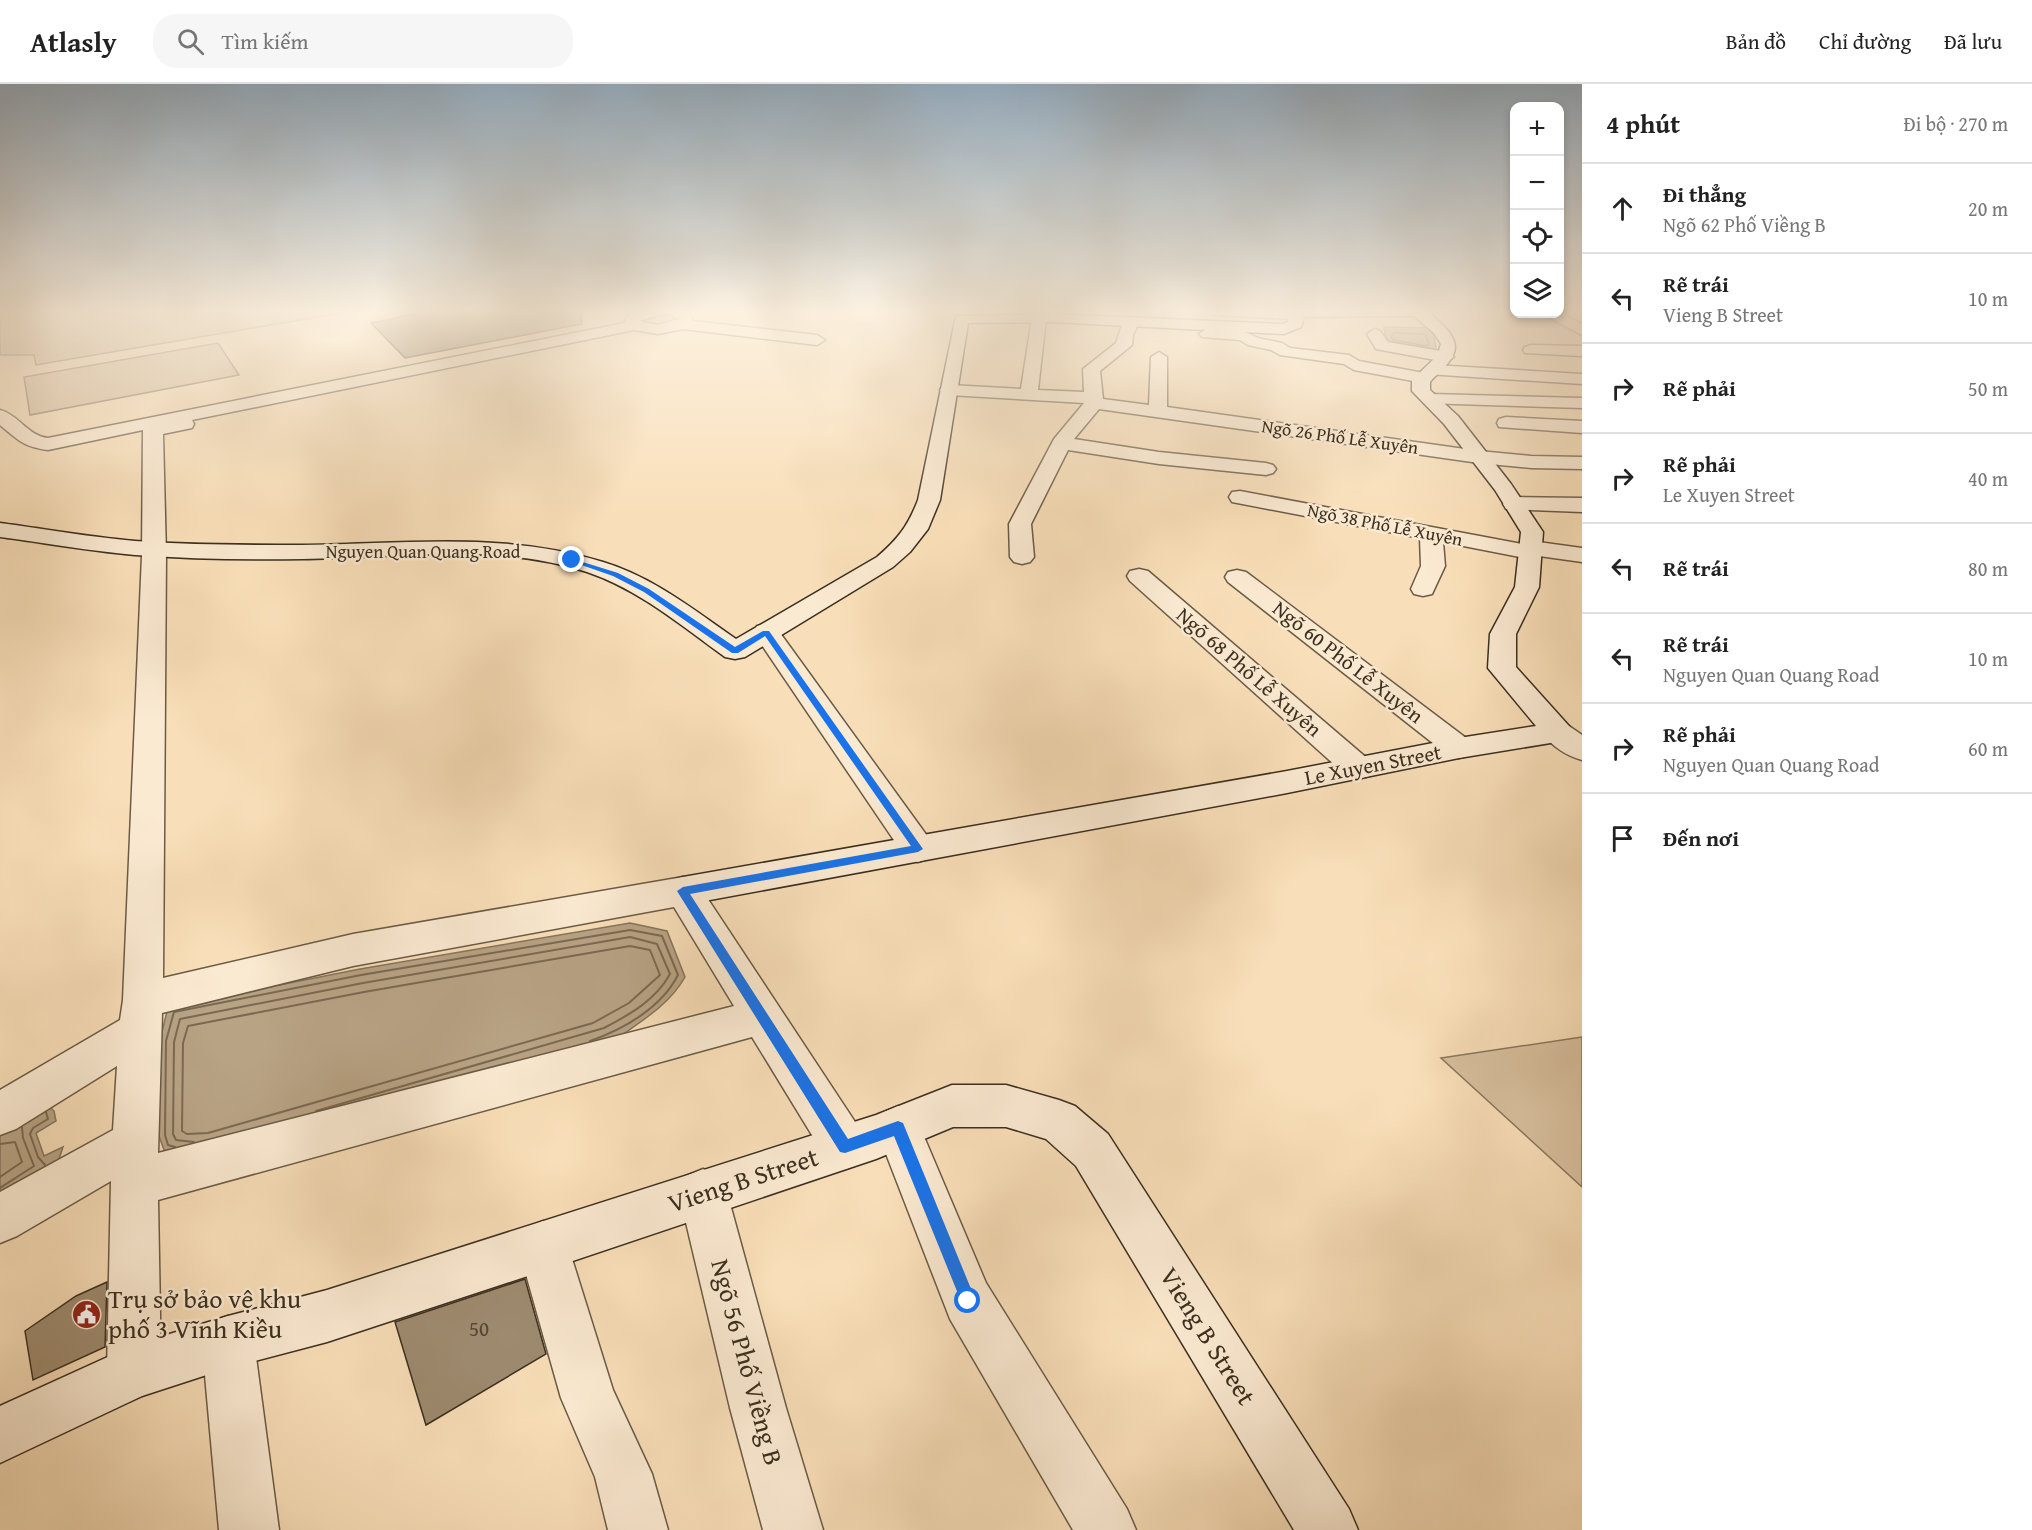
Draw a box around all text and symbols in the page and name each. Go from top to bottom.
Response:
search box [153,14,573,68]
text: Atlasly [30,21,117,62]
icon: search [174,25,207,58]
text: Tìm kiếm [222,25,309,57]
text: Bản đồ [1726,26,1786,57]
text: Chỉ đường [1819,26,1911,57]
text: Đã lưu [1944,26,2002,57]
map controls [1510,102,1564,318]
button: + [1510,102,1564,156]
text: 4 phút [1606,104,1680,143]
text: Đi bộ · 270 m [1904,109,2008,138]
button: − [1510,156,1564,210]
text: Đi thẳng [1663,178,1746,210]
icon: ahead [1606,192,1639,225]
text: 20 m [1968,194,2008,223]
button: locate [1510,210,1564,264]
text: Ngõ 62 Phố Viềng B [1663,210,1826,239]
button: layers [1510,264,1564,318]
text: Rẽ trái [1663,268,1729,300]
icon: left [1606,282,1639,315]
text: 10 m [1968,284,2008,313]
text: Vieng B Street [1663,300,1783,329]
icon: right [1606,372,1639,405]
text: Rẽ phải [1663,372,1736,404]
text: 50 m [1968,374,2008,403]
street label: Ngõ 26 Phố Lễ Xuyên [1260,412,1420,461]
text: Rẽ phải [1663,448,1736,480]
icon: right [1606,462,1639,495]
text: 40 m [1968,464,2008,493]
text: Le Xuyen Street [1663,480,1795,509]
street label: Ngõ 38 Phố Lễ Xuyên [1305,496,1465,553]
street label: Nguyen Quan Quang Road [326,538,521,565]
route end [558,546,584,572]
icon: left [1606,552,1639,585]
text: Rẽ trái [1663,552,1729,584]
text: 80 m [1968,554,2008,583]
street label: Ngõ 60 Phố Lễ Xuyên [1266,593,1431,731]
street label: Ngõ 68 Phố Lễ Xuyên [1170,600,1329,744]
text: Rẽ trái [1663,628,1729,660]
icon: left [1606,642,1639,675]
text: 10 m [1968,644,2008,673]
text: Nguyen Quan Quang Road [1663,660,1879,689]
text: Rẽ phải [1663,718,1736,750]
icon: right [1606,732,1639,765]
text: 60 m [1968,734,2008,763]
street label: Le Xuyen Street [1302,736,1444,793]
text: Nguyen Quan Quang Road [1663,750,1879,779]
icon: arrive [1606,822,1639,855]
text: Đến nơi [1663,822,1739,854]
street label: Vieng B Street [663,1137,823,1222]
street label: Ngõ 56 Phố Viềng B [701,1255,794,1469]
street label: Vieng B Street [1151,1259,1266,1412]
place label: Trụ sở bảo vệ khu phố 3 Vĩnh Kiều [108,1279,301,1348]
route start [954,1287,980,1313]
public building icon: Trụ sở bảo vệ khu phố 3 Vĩnh Kiều [71,1298,103,1330]
house number: 50 [469,1313,489,1344]

